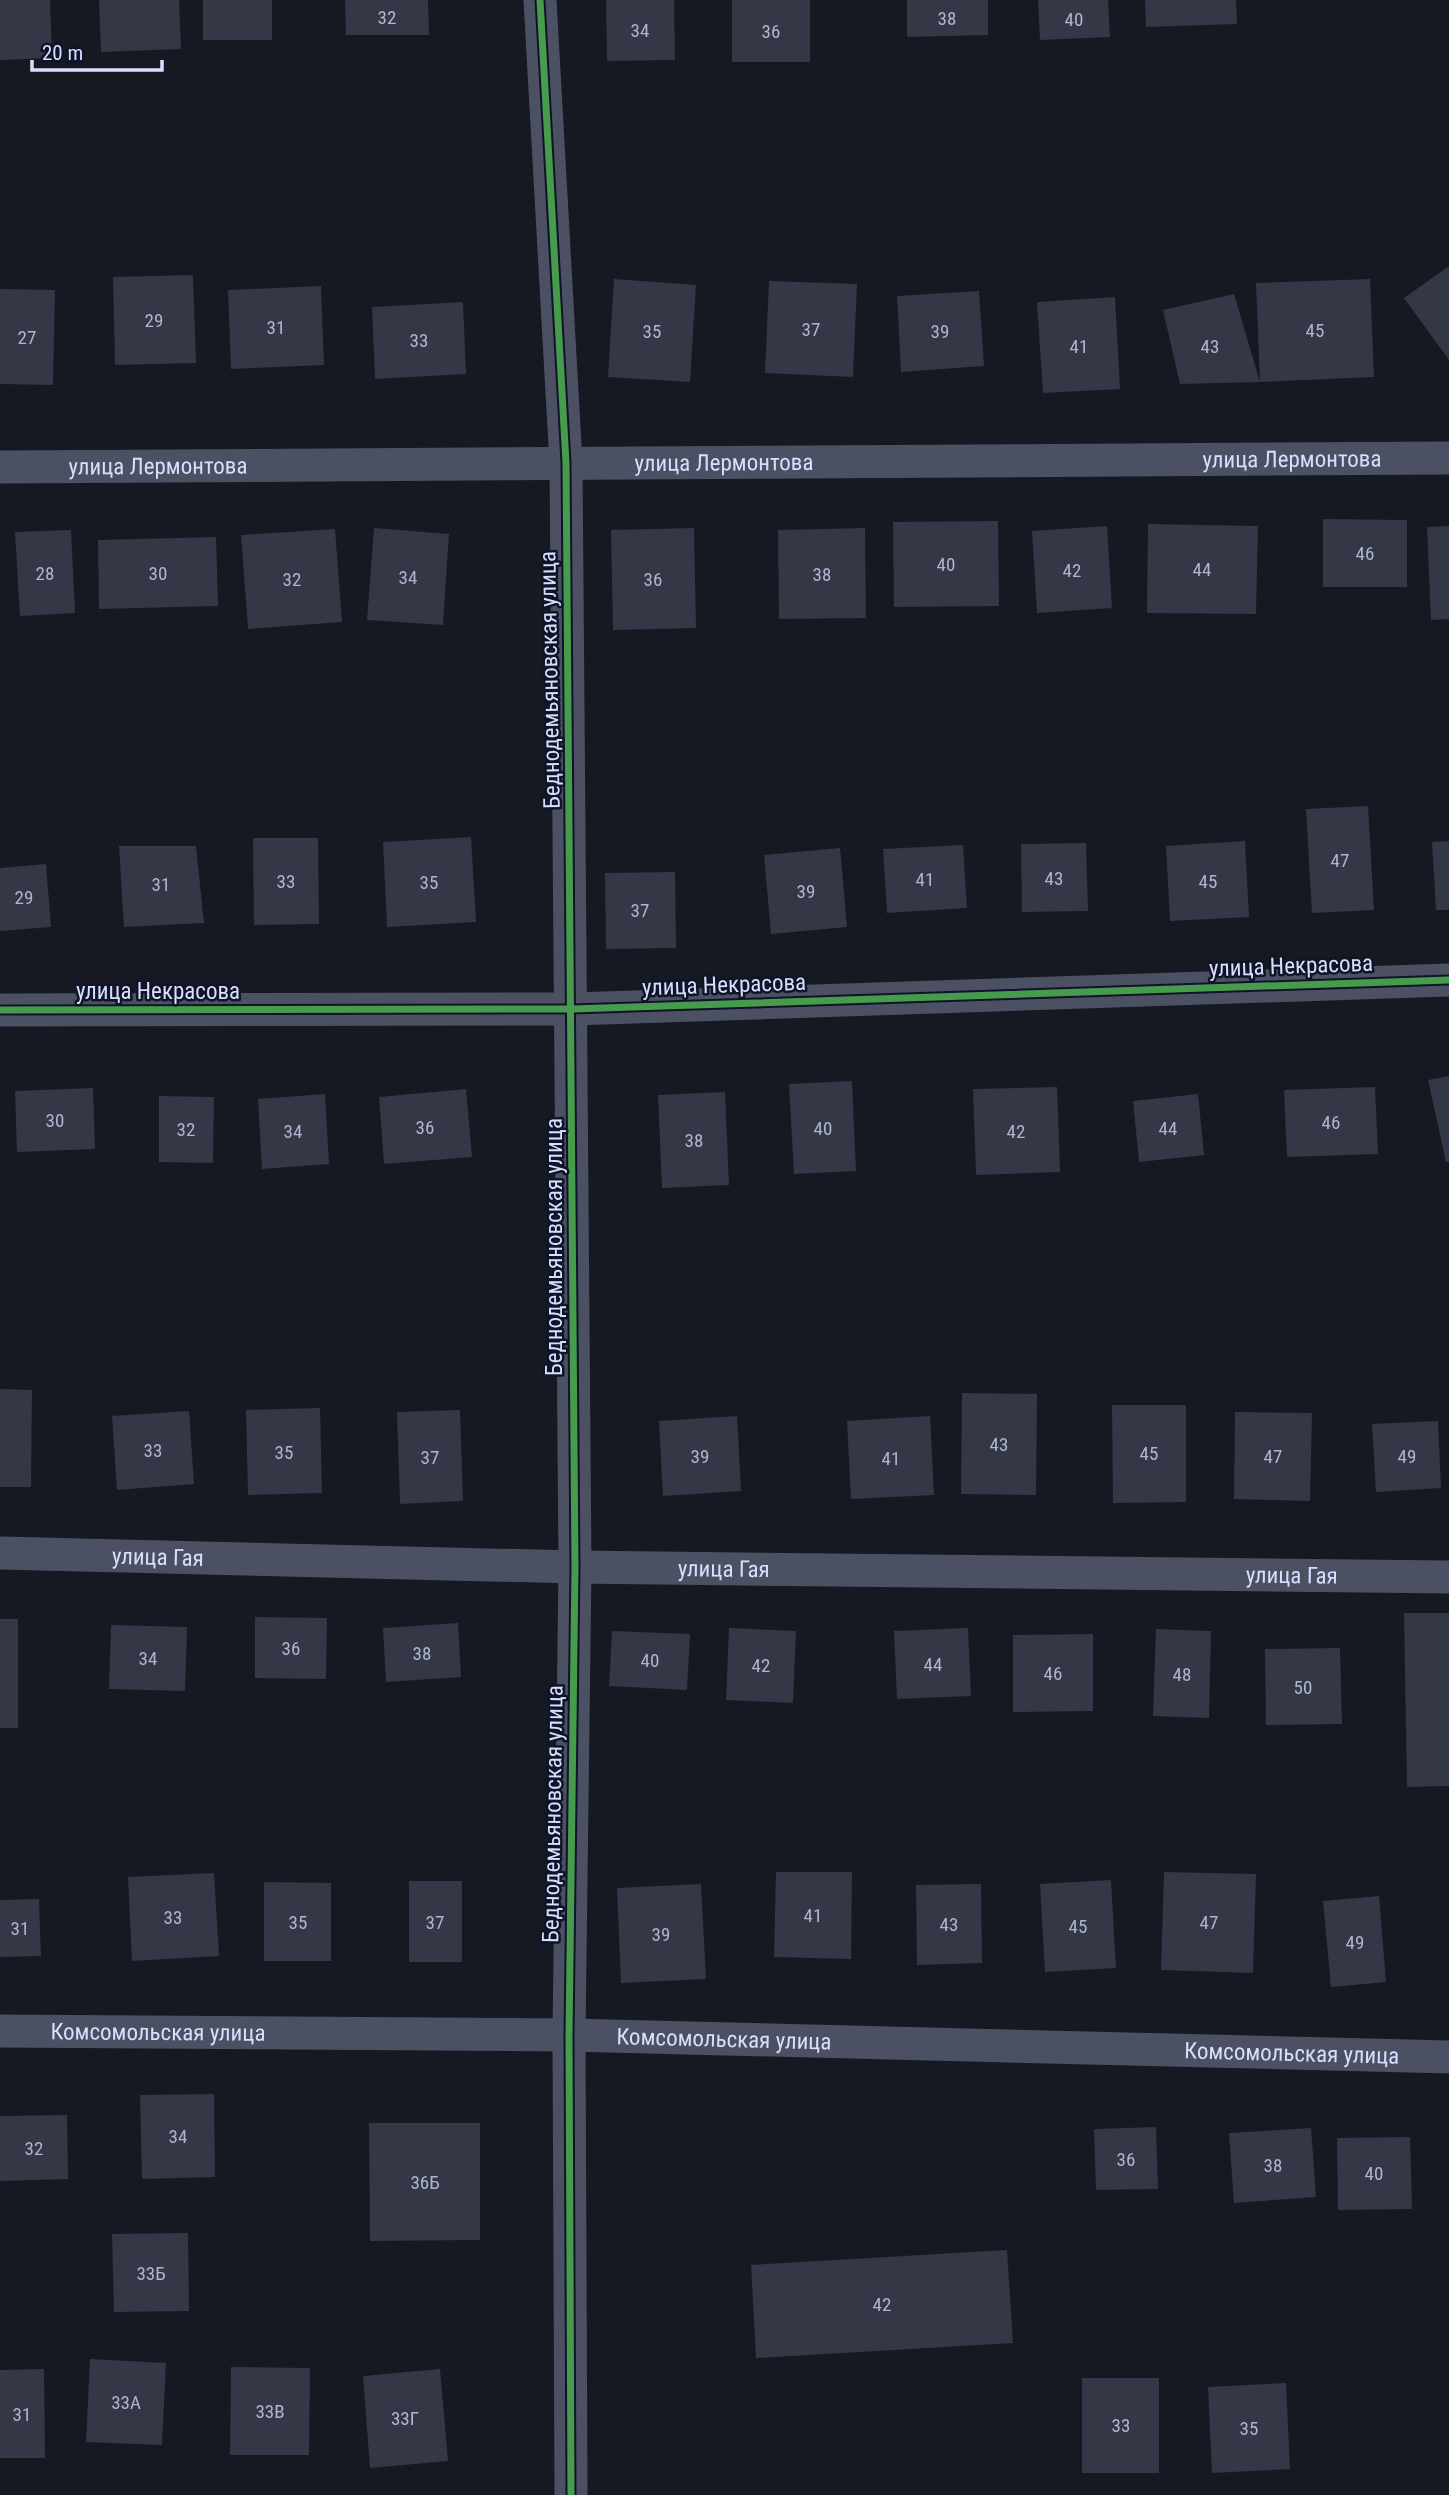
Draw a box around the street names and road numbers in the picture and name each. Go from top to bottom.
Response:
street label: улица Лермонтова [1202,445,1381,473]
street label: улица Лермонтова [634,448,813,477]
street label: улица Лермонтова [68,452,248,480]
street label: Беднодемьяновская улица [534,551,566,809]
street label: улица Некрасова [1209,950,1373,982]
street label: улица Некрасова [642,969,806,1001]
street label: улица Некрасова [76,978,240,1005]
street label: Беднодемьяновская улица [541,1118,568,1376]
street label: улица Гая [112,1542,204,1571]
street label: улица Гая [678,1555,770,1583]
street label: улица Гая [1246,1561,1338,1589]
street label: Беднодемьяновская улица [537,1685,569,1943]
street label: Комсомольская улица [50,2018,266,2046]
street label: Комсомольская улица [616,2023,832,2055]
street label: Комсомольская улица [1184,2037,1400,2069]

